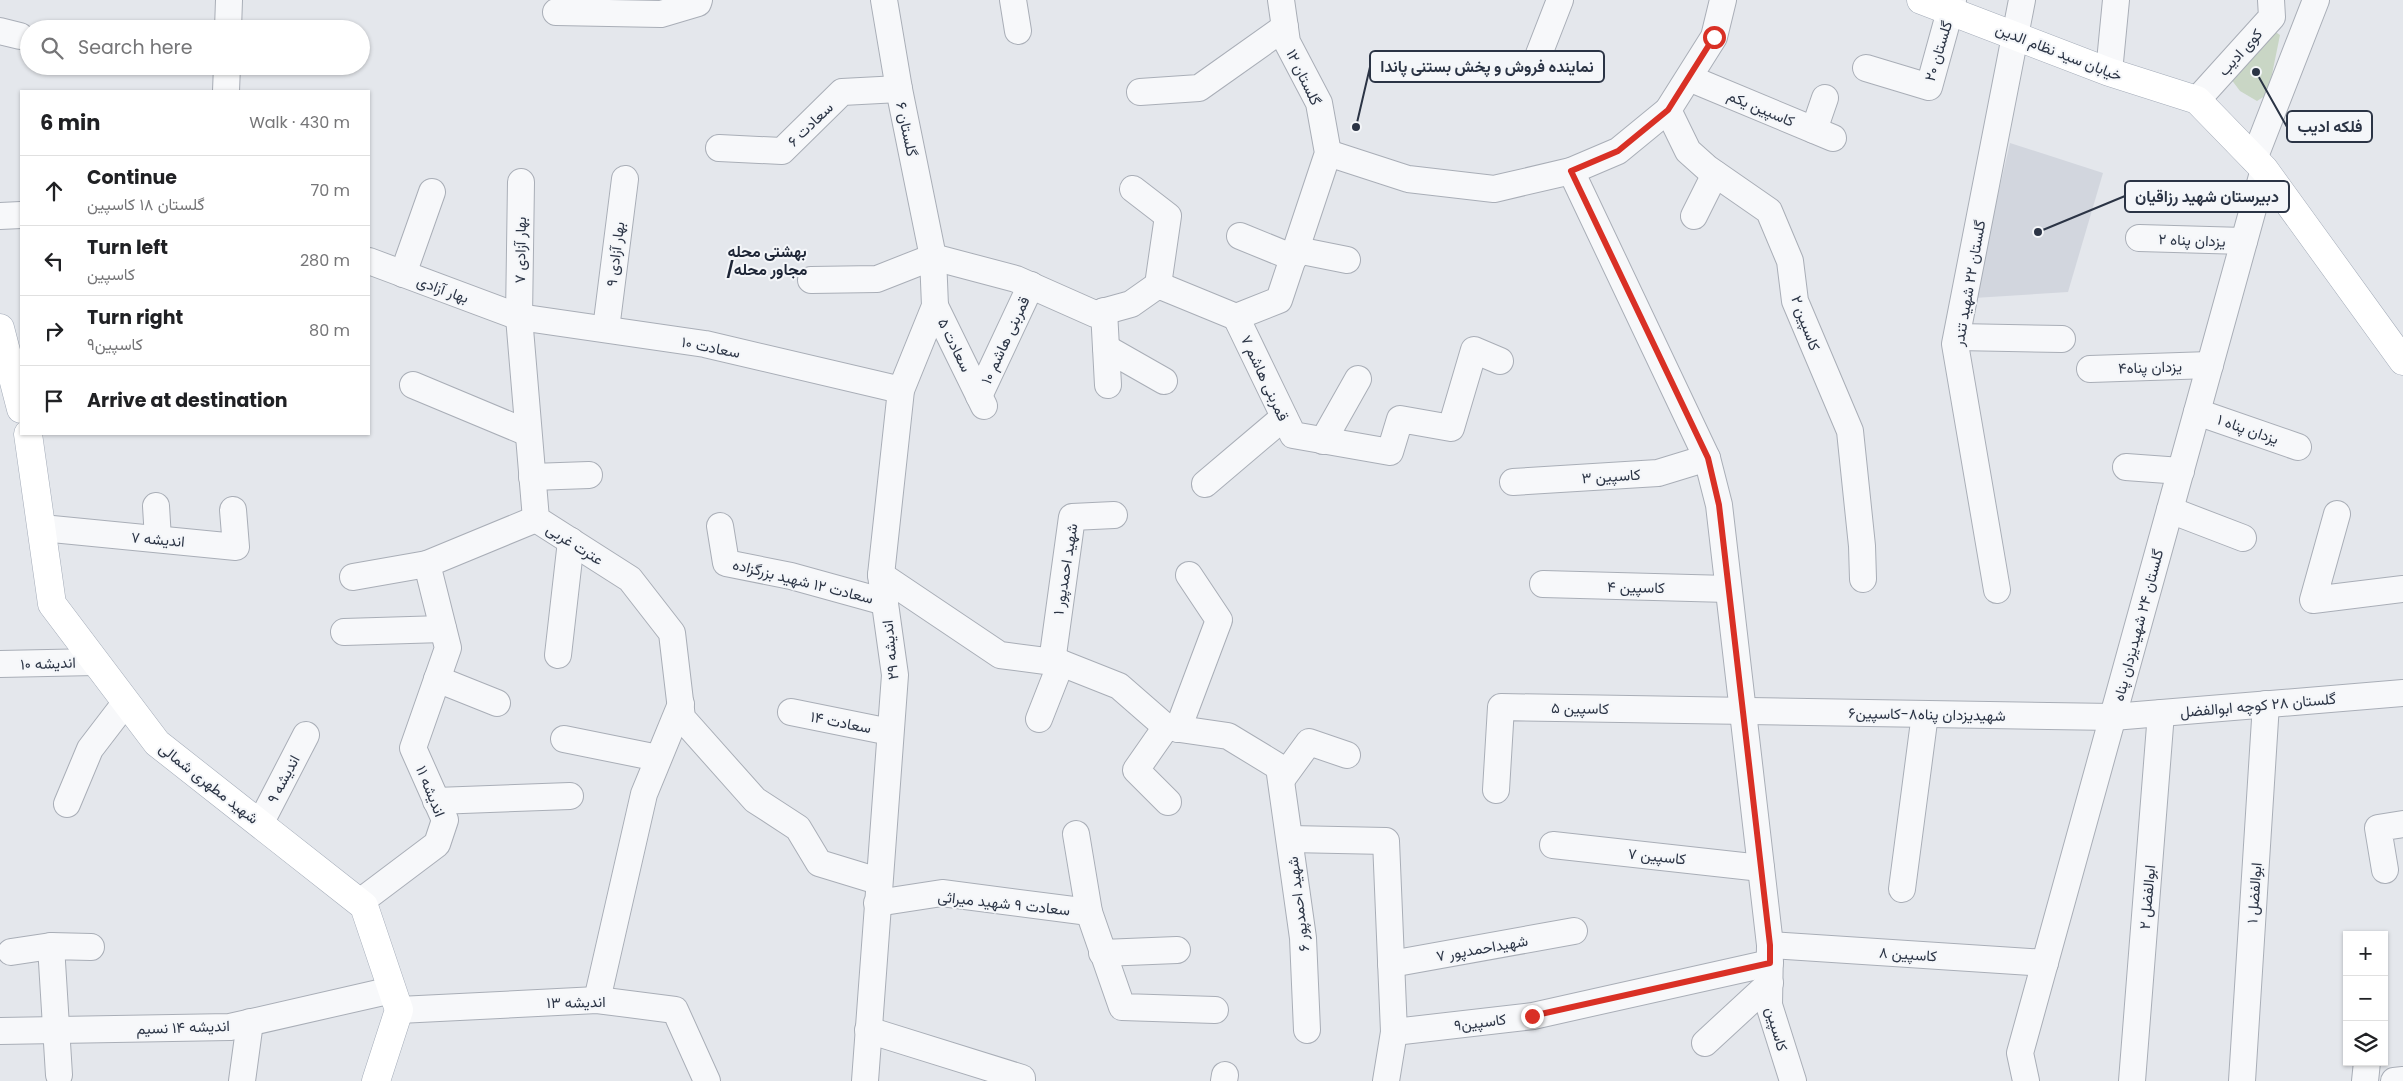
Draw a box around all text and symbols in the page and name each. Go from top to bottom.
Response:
street label: گلستان ۲۰ [1919,18,1957,84]
street label: خیابان سید نظام الدین [1993,18,2125,86]
search box [20,20,370,75]
street label: کوی ادیب [2213,23,2267,80]
route start [1703,26,1726,49]
icon: search [38,34,66,62]
text: Search here [78,34,192,61]
street label: گلستان ۱۲ [1281,45,1327,109]
callout: نماینده فروش و پخش بستنی پاندا [1370,51,1604,82]
text: نماینده فروش و پخش بستنی پاندا [1380,55,1594,78]
street label: کاسپین یکم [1724,84,1798,132]
street label: سعادت ۶ [783,97,838,151]
street label: گلستان ۶ [891,100,923,159]
text: 6 min [40,108,100,137]
text: Walk · 430 m [249,111,350,134]
callout: فلکه ادیب [2287,111,2372,142]
text: فلکه ادیب [2298,115,2362,138]
text: Continue [87,164,177,191]
icon: ahead [40,177,68,205]
text: 70 m [310,179,350,202]
callout: دبیرستان شهید رزاقیان [2125,181,2289,212]
text: دبیرستان شهید رزاقیان [2135,185,2279,208]
text: گلستان ۱۸ کاسپین [87,193,205,216]
street label: بهار آزادی ۷ [509,217,531,283]
street label: گلستان ۲۲ شهید تندر [1947,218,1990,349]
street label: بهار آزادی ۹ [601,220,629,288]
street label: یزدان پناه ۲ [2158,228,2226,252]
text: Turn left [87,234,168,261]
district label: بهشتی محله /مجاور محله [726,240,808,281]
icon: left [40,247,68,275]
text: 280 m [300,249,350,272]
text: کاسپین [87,263,135,286]
street label: بهار آزادی [414,270,472,308]
street label: قمربنی هاشم ۱۰ [976,293,1035,387]
street label: کاسپین ۲ [1786,293,1826,354]
text: Turn right [87,304,183,331]
street label: سعادت ۵ [933,315,977,376]
icon: right [40,317,68,345]
text: 80 m [309,319,350,342]
street label: سعادت ۱۰ [680,331,742,363]
street label: قمربنی هاشم ۷ [1236,332,1294,425]
text: کاسپین۹ [87,333,143,356]
street label: یزدان پناه۴ [2118,355,2182,379]
icon: arrive [40,387,68,415]
text: Arrive at destination [87,387,288,414]
street label: یزدان پناه ۱ [2215,409,2281,449]
street label: کاسپین ۳ [1581,463,1642,489]
street label: عترت غربی [542,518,608,570]
street label: شهید احمدپور ۱ [1047,522,1083,616]
street label: اندیشه ۷ [130,526,186,552]
street label: گلستان ۲۴ شهیدیزدان پناه [2108,546,2168,703]
street label: سعادت ۱۲ شهید بزرگزاده [730,553,876,609]
street label: کاسپین ۴ [1607,576,1665,598]
street label: اندیشه ۲۹ [876,619,904,681]
street label: اندیشه ۱۰ [20,652,76,674]
street label: گلستان ۲۸ کوچه ابوالفضل [2179,688,2337,722]
street label: کاسپین ۵ [1551,697,1610,719]
street label: شهیدیزدان پناه۸-کاسپین۶ [1848,702,2006,726]
street label: سعادت ۱۴ [809,706,873,738]
street label: شهید مطهری شمالی [155,737,263,829]
street label: اندیشه ۹ [262,751,304,807]
street label: اندیشه ۱۱ [411,762,451,820]
street label: کاسپین ۷ [1627,843,1687,870]
street label: شهید احمدپور ۶ [1282,855,1314,953]
street label: ابوالفضل ۱ [2241,862,2267,924]
street label: ابوالفضل ۲ [2134,864,2160,930]
street label: سعادت ۹ شهید میراثی [937,886,1071,920]
street label: شهیداحمدپور ۷ [1434,930,1530,966]
map controls [2343,931,2388,1066]
button: + [2343,931,2388,976]
street label: کاسپین ۸ [1878,942,1938,967]
button: − [2343,976,2388,1021]
street label: اندیشه ۱۳ [546,991,606,1013]
street label: کاسپین [1761,1004,1793,1054]
route end [1521,1005,1544,1028]
street label: کاسپین۹ [1453,1008,1508,1036]
street label: اندیشه ۱۴ نسیم [136,1015,230,1039]
button: layers [2343,1021,2388,1066]

